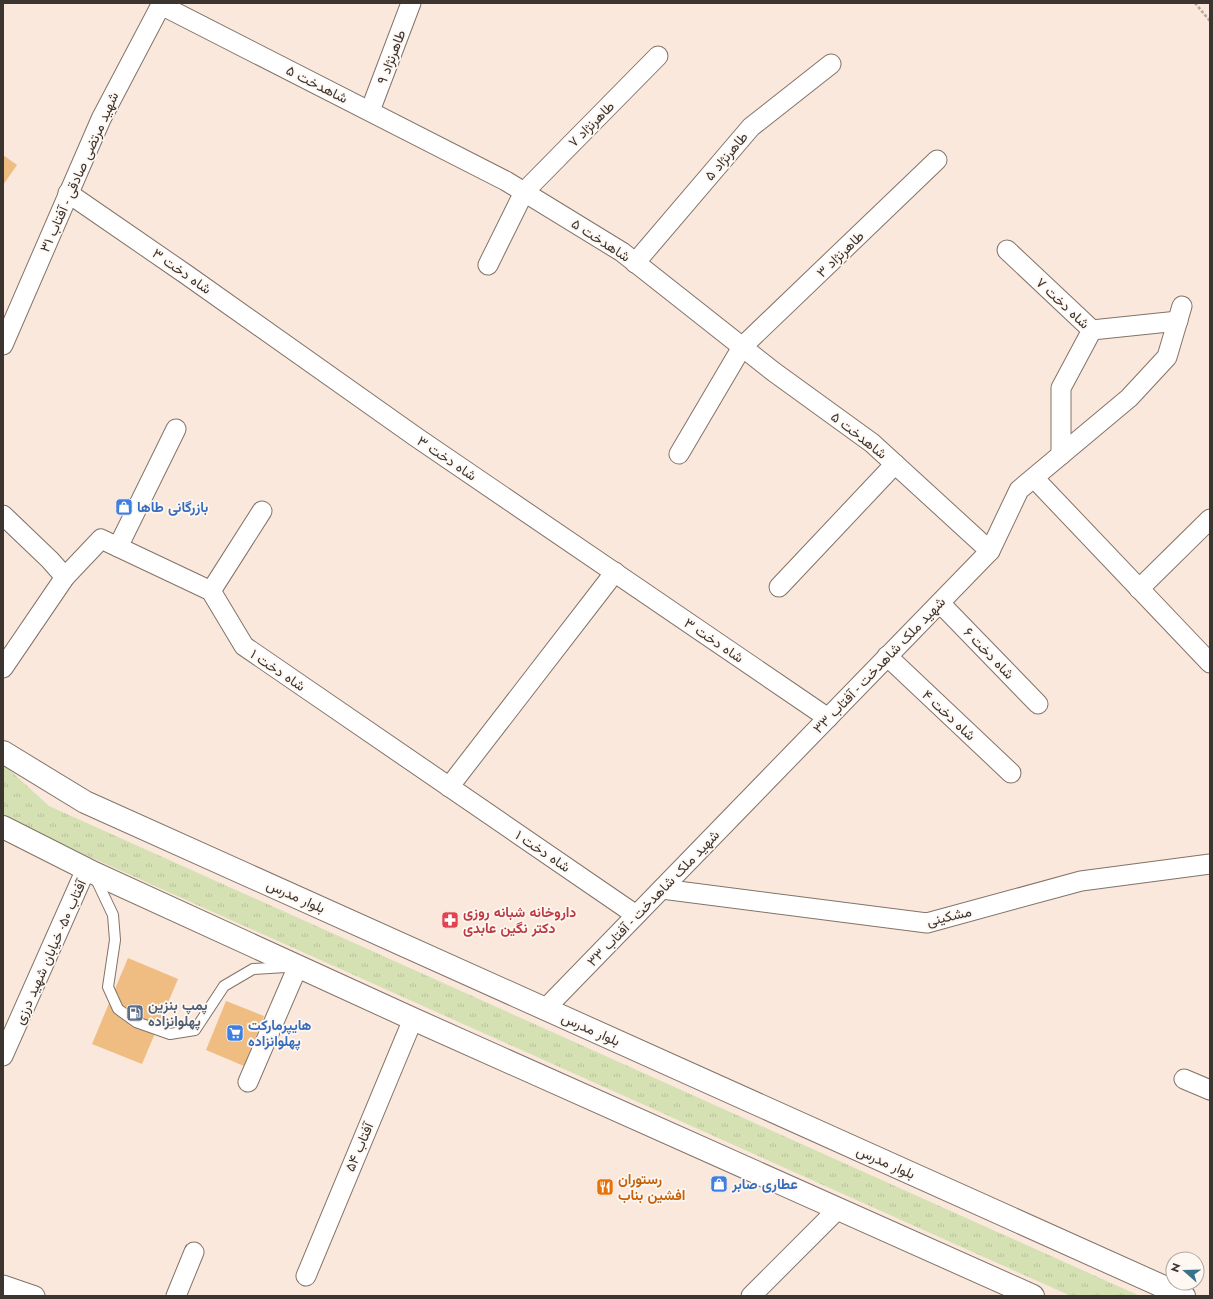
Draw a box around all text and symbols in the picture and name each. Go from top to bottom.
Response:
street label: طاهرنژاد ۹ [372,27,410,87]
street label: شاهدخت ۵ [283,60,351,108]
street label: شهید مرتضی صادقی - آفتاب ۳۱ [35,89,123,255]
street label: طاهرنژاد ۷ [563,96,619,152]
street label: طاهرنژاد ۵ [700,127,752,185]
street label: شاهدخت ۵ [568,213,634,267]
street label: طاهرنژاد ۳ [812,226,868,282]
street label: شاه دخت ۳ [148,243,216,299]
street label: شاه دخت ۷ [1032,273,1094,333]
street label: شاهدخت ۵ [827,407,891,463]
street label: شاه دخت ۳ [413,431,481,485]
shop icon: بازرگانی طاها [114,497,134,517]
place label: بازرگانی طاها [137,497,208,517]
street label: شهید ملک شاهدخت - آفتاب ۳۳ [808,592,950,738]
street label: شاه دخت ۳ [680,613,748,667]
street label: شاه دخت ۶ [959,622,1019,684]
street label: شاه دخت ۱ [246,644,310,696]
street label: شاه دخت ۴ [918,685,980,745]
street label: شاه دخت ۱ [511,825,575,877]
street label: شهید ملک شاهدخت - آفتاب ۳۳ [582,825,724,971]
street label: بلوار مدرس [264,874,328,918]
street label: آفتاب ۵۰- خیابان شهید درزی [9,875,92,1028]
street label: مشکینی [925,901,973,931]
place label: داروخانه شبانه روزی دکتر نگین عابدی [463,902,576,938]
pharmacy icon: داروخانه شبانه روزی دکتر نگین عابدی [440,910,460,930]
place label: پمپ بنزین پهلوانزاده [148,995,208,1031]
fuel station icon: پمپ بنزین پهلوانزاده [125,1003,145,1023]
street label: بلوار مدرس [559,1007,623,1051]
place label: هایپرمارکت پهلوانزاده [248,1015,312,1051]
supermarket icon: هایپرمارکت پهلوانزاده [225,1023,245,1043]
street label: آفتاب ۵۴ [340,1118,379,1175]
street label: بلوار مدرس [854,1140,918,1184]
place label: رستوران افشین بناب [618,1169,685,1205]
shop icon: عطاری صابر [709,1174,729,1194]
place label: عطاری صابر [731,1174,798,1194]
restaurant icon: رستوران افشین بناب [595,1177,615,1197]
north arrow [1165,1251,1205,1291]
text: N [1167,1261,1185,1274]

